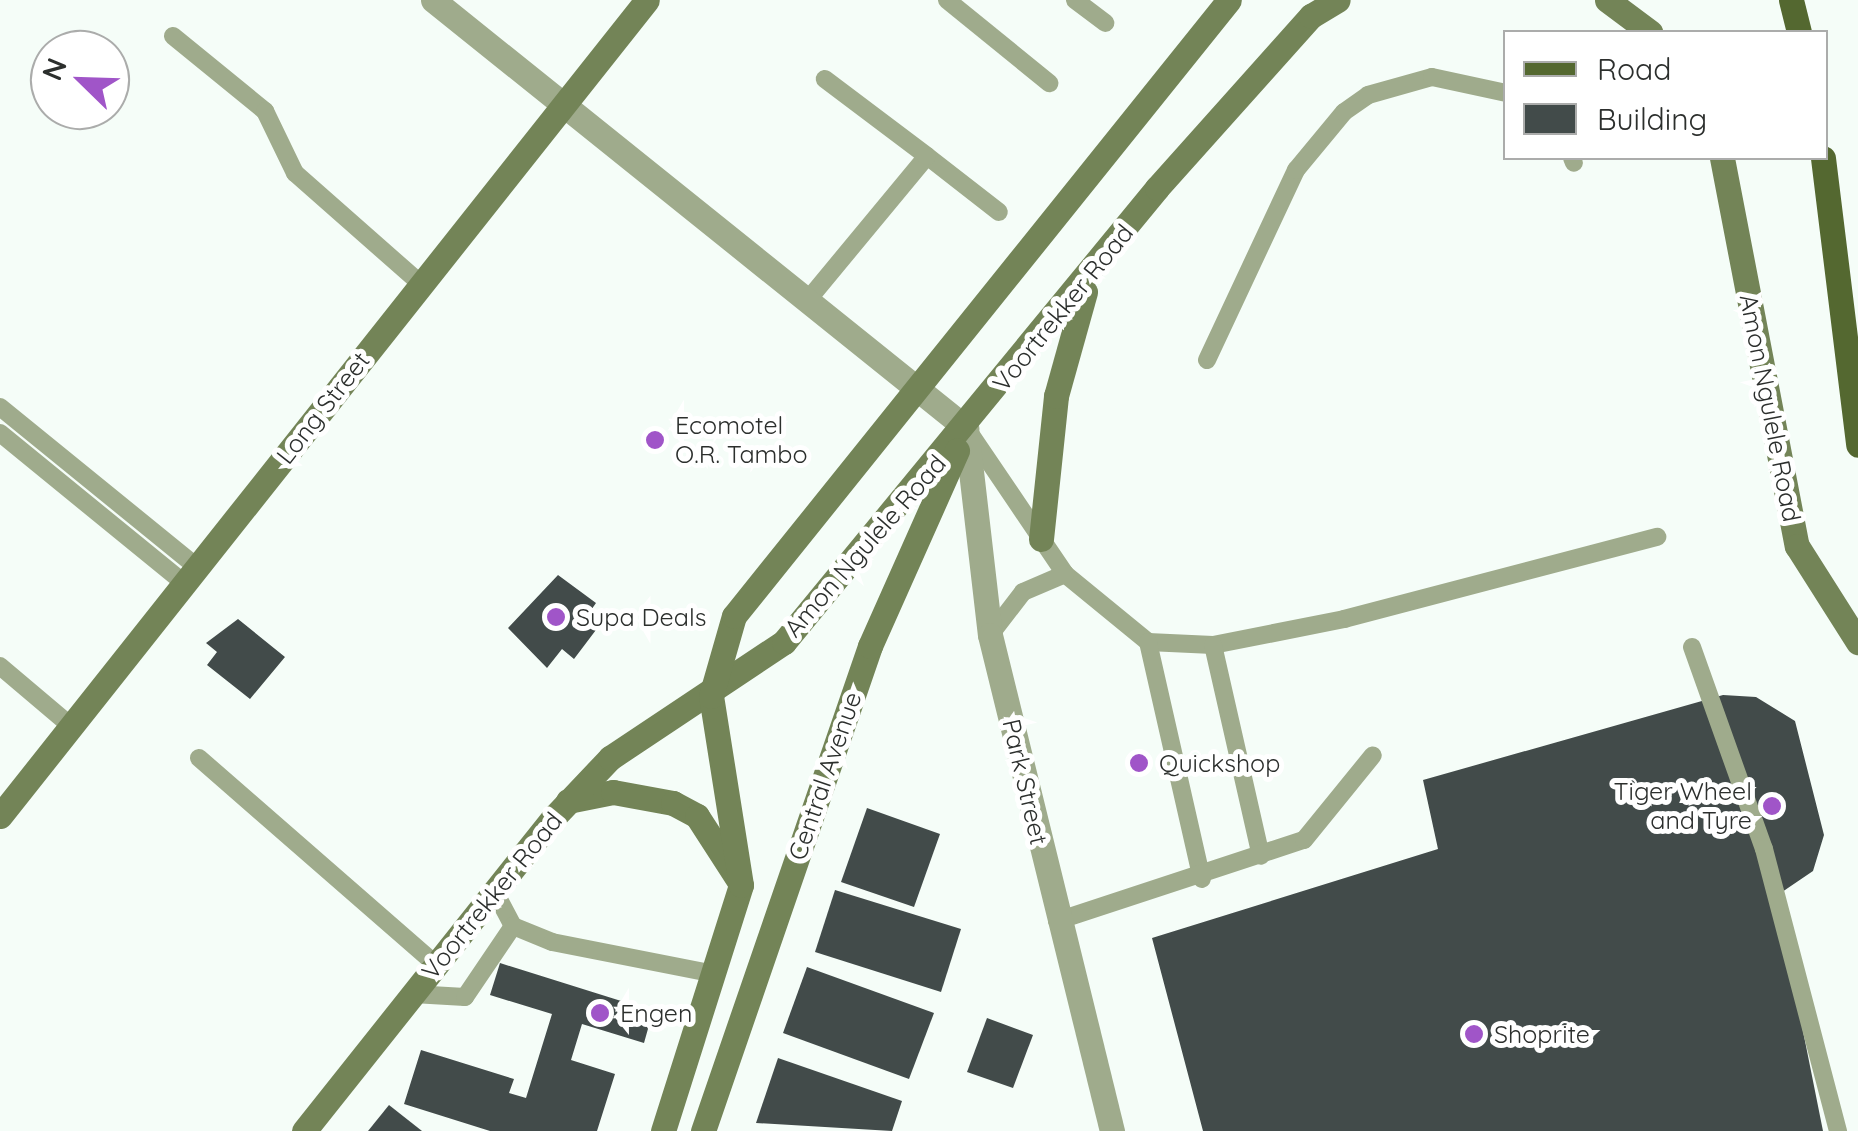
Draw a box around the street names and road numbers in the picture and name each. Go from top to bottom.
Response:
street label: Voortrekker Road [986,218,1140,398]
street label: Amon Ngulele Road [1733,292,1807,524]
street label: Long Street [270,346,376,470]
street label: Amon Ngulele Road [778,449,952,643]
street label: Central Avenue [782,688,868,864]
street label: Park Street [996,716,1054,848]
street label: Voortrekker Road [415,806,569,986]

